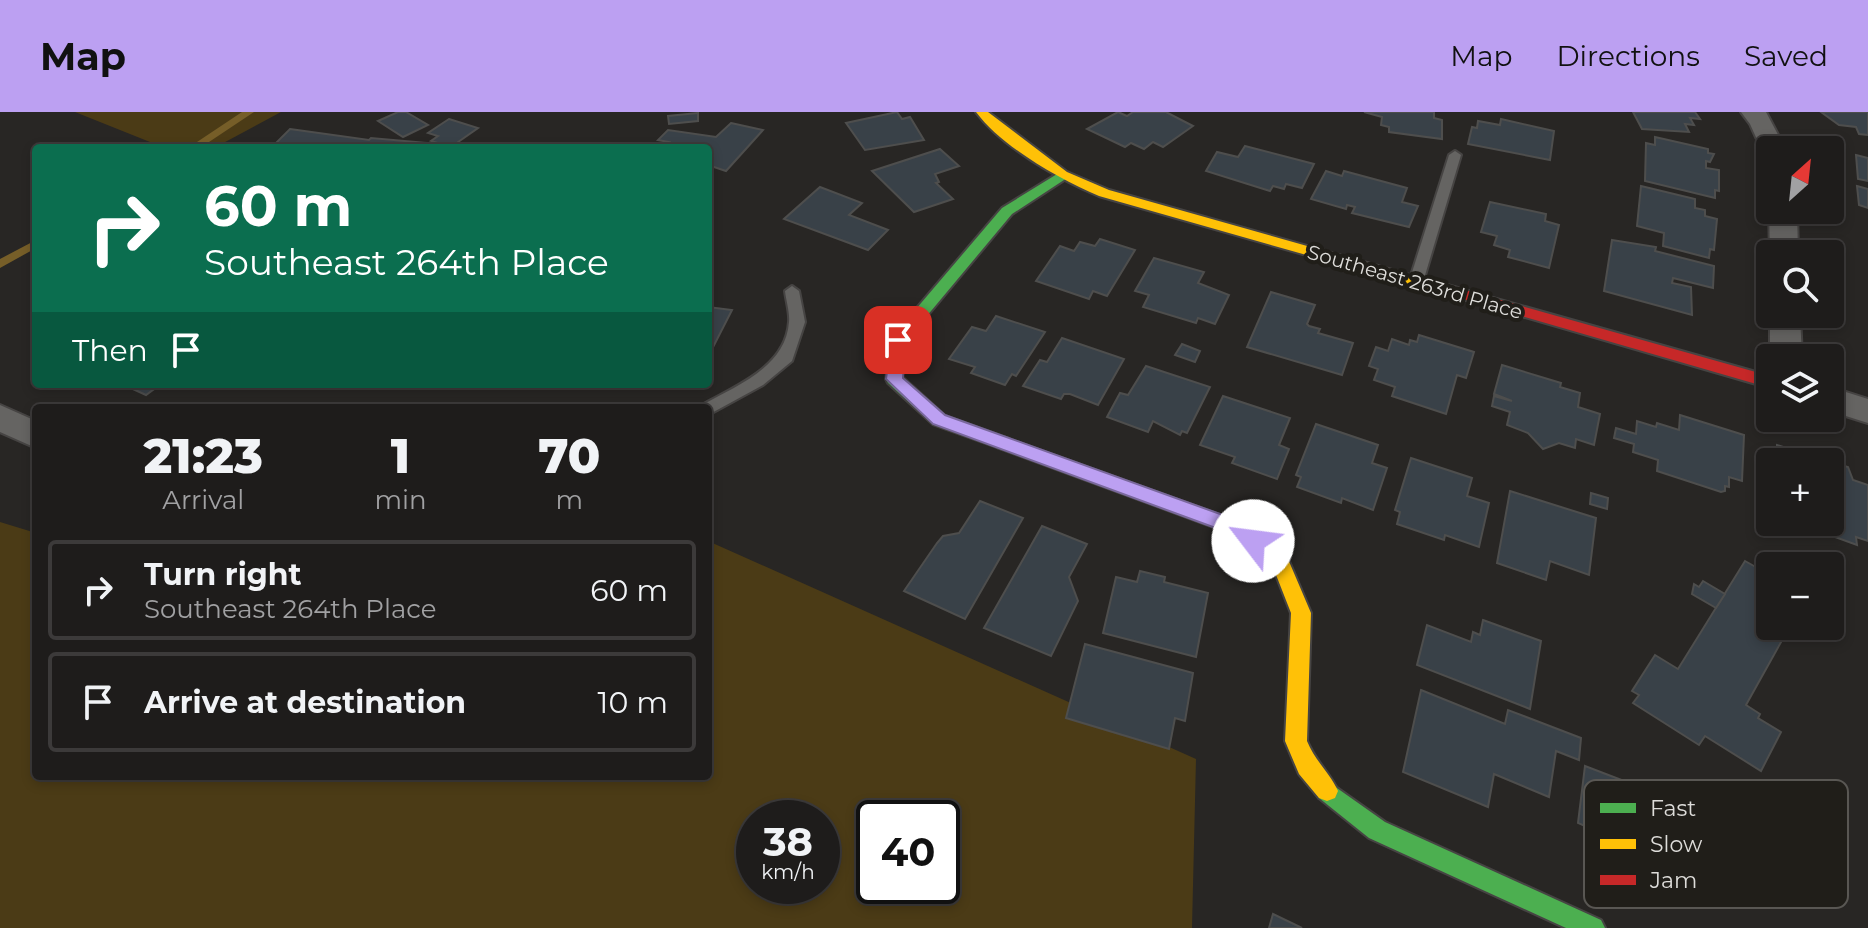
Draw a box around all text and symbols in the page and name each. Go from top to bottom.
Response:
text: Map [40,33,126,80]
text: Map [1450,39,1512,73]
text: Directions [1556,39,1700,73]
text: Saved [1744,39,1828,73]
north arrow [1756,136,1844,224]
map controls [1756,136,1844,640]
text: 60 m [204,172,352,240]
icon: right [72,176,176,280]
text: Southeast 264th Place [204,240,609,284]
street label: Southeast 263rd Place [1305,240,1525,324]
button: search [1756,240,1844,328]
pin [864,306,932,374]
icon: arrive [876,318,920,362]
icon: arrive [164,328,208,372]
text: Then [72,332,148,369]
button: layers [1756,344,1844,432]
text: 21:23 [144,427,263,485]
text: 1 [391,427,410,485]
text: 70 [538,427,600,485]
button: + [1756,448,1844,536]
text: Arrival [162,484,244,516]
text: min [375,484,427,516]
text: m [556,484,583,516]
position arrow [1211,499,1295,583]
button: − [1756,552,1844,640]
text: Turn right [144,556,301,593]
icon: right [76,568,120,612]
text: 60 m [590,572,668,609]
text: Southeast 264th Place [144,593,436,625]
icon: arrive [76,680,120,724]
text: Arrive at destination [144,684,466,721]
text: 10 m [598,684,668,721]
legend [1584,780,1848,908]
text: Fast [1650,795,1696,822]
speed limit sign: 40 [856,800,960,904]
text: 38 [763,817,813,866]
text: Slow [1650,831,1703,858]
text: km/h [761,860,815,884]
text: Jam [1649,867,1697,894]

